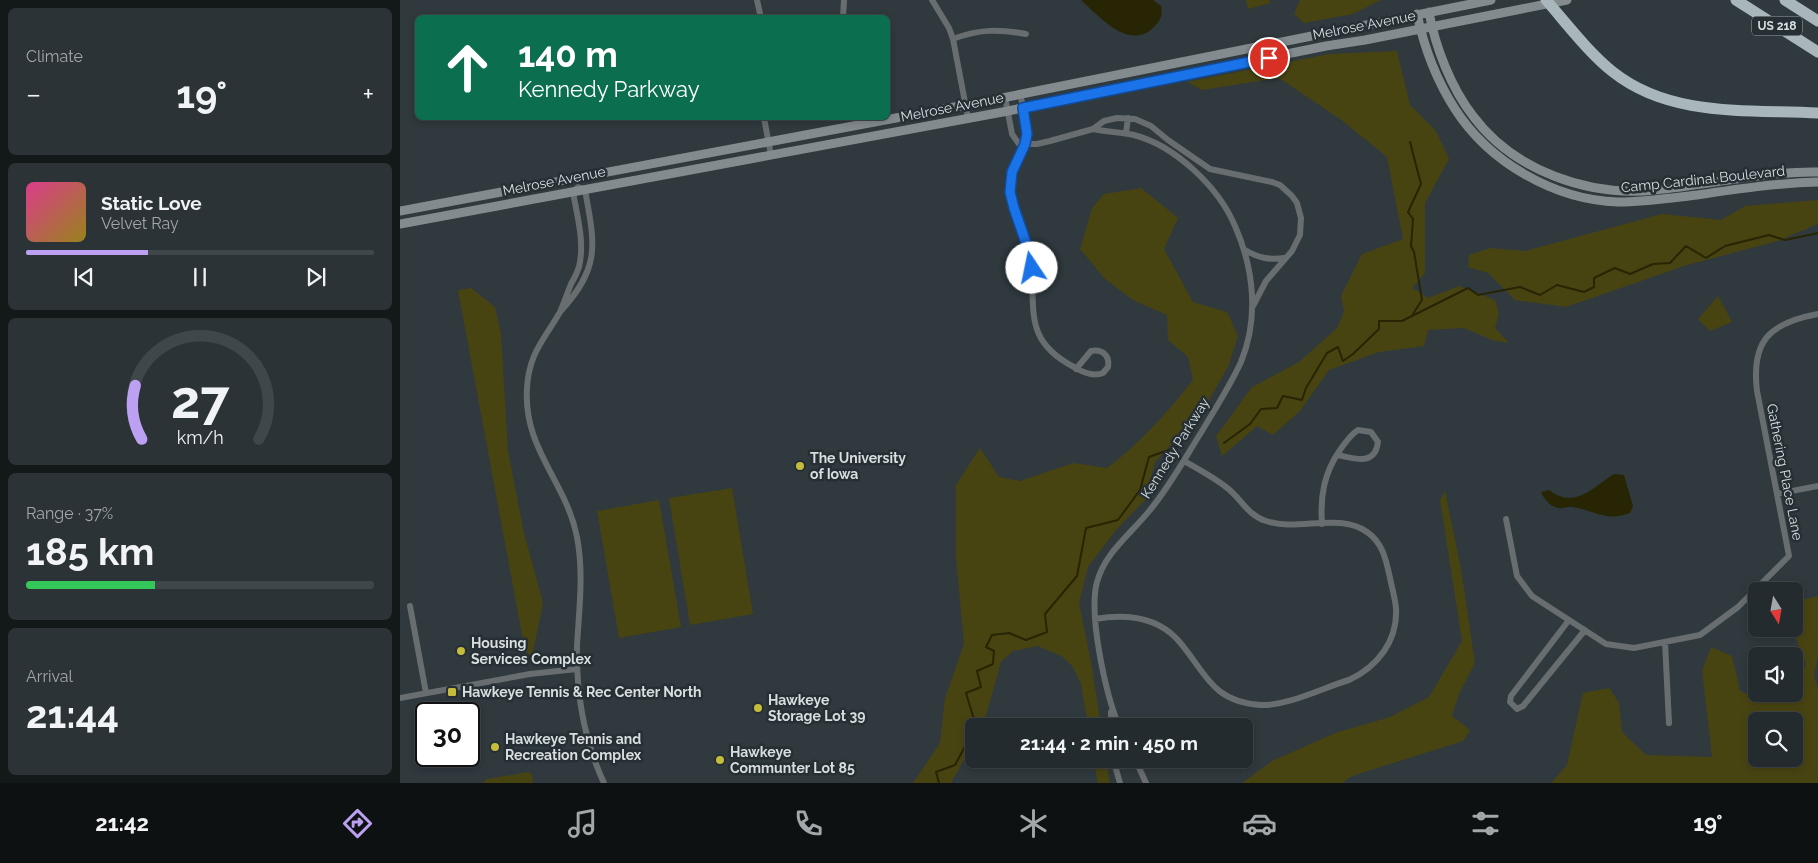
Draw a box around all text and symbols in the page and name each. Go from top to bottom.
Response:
street label: Melrose Avenue [1311,7,1417,43]
road number: US 218 [1752,16,1802,36]
text: 140 m [518,34,618,75]
icon: ahead [435,35,500,100]
pin [1248,37,1290,79]
icon: arrive [1255,44,1283,72]
text: Climate [26,47,83,66]
text: 19° [176,72,227,117]
text: Kennedy Parkway [518,76,700,102]
text: − [26,78,41,111]
text: + [362,78,374,111]
street label: Melrose Avenue [899,89,1005,125]
street label: Camp Cardinal Boulevard [1620,162,1786,196]
street label: Melrose Avenue [501,163,607,199]
text: Static Love [101,192,202,214]
text: Velvet Ray [101,214,179,233]
position arrow [1005,241,1057,293]
icon: previous [70,263,98,291]
icon: pause [186,263,214,291]
icon: next [302,263,330,291]
text: 27 [171,369,230,430]
street label: Kennedy Parkway [1138,394,1213,501]
street label: Gathering Place Lane [1764,402,1806,542]
text: km/h [176,427,224,448]
place label: The University of Iowa [810,450,906,482]
marker: The University of Iowa [794,460,806,472]
text: Range · 37% [26,504,113,523]
text: 185 km [26,529,154,574]
north arrow [1748,582,1802,638]
map controls [1748,582,1803,767]
place label: Housing Services Complex [471,635,592,667]
marker: Housing Services Complex [455,645,467,657]
button: sound [1748,647,1803,702]
text: Arrival [26,667,73,686]
place label: Hawkeye Tennis & Rec Center North [462,684,702,700]
marker: Hawkeye Tennis & Rec Center North [446,686,458,698]
text: 21:44 [26,692,119,737]
place label: Hawkeye Storage Lot 39 [768,692,866,724]
speed limit sign: 30 [415,702,480,767]
marker: Hawkeye Storage Lot 39 [752,702,764,714]
button: search [1748,712,1803,767]
place label: Hawkeye Tennis and Recreation Complex [505,731,642,763]
text: 21:44 · 2 min · 450 m [1020,732,1198,754]
marker: Hawkeye Tennis and Recreation Complex [489,741,501,753]
place label: Hawkeye Communter Lot 85 [730,744,855,776]
marker: Hawkeye Communter Lot 85 [714,754,726,766]
icon: directions [340,806,375,841]
icon: music [565,806,600,841]
icon: phone [791,806,826,841]
icon: climate [1016,806,1051,841]
icon: car [1242,806,1277,841]
icon: filters [1468,806,1503,841]
text: 21:42 [95,810,149,836]
text: 19° [1693,810,1723,836]

